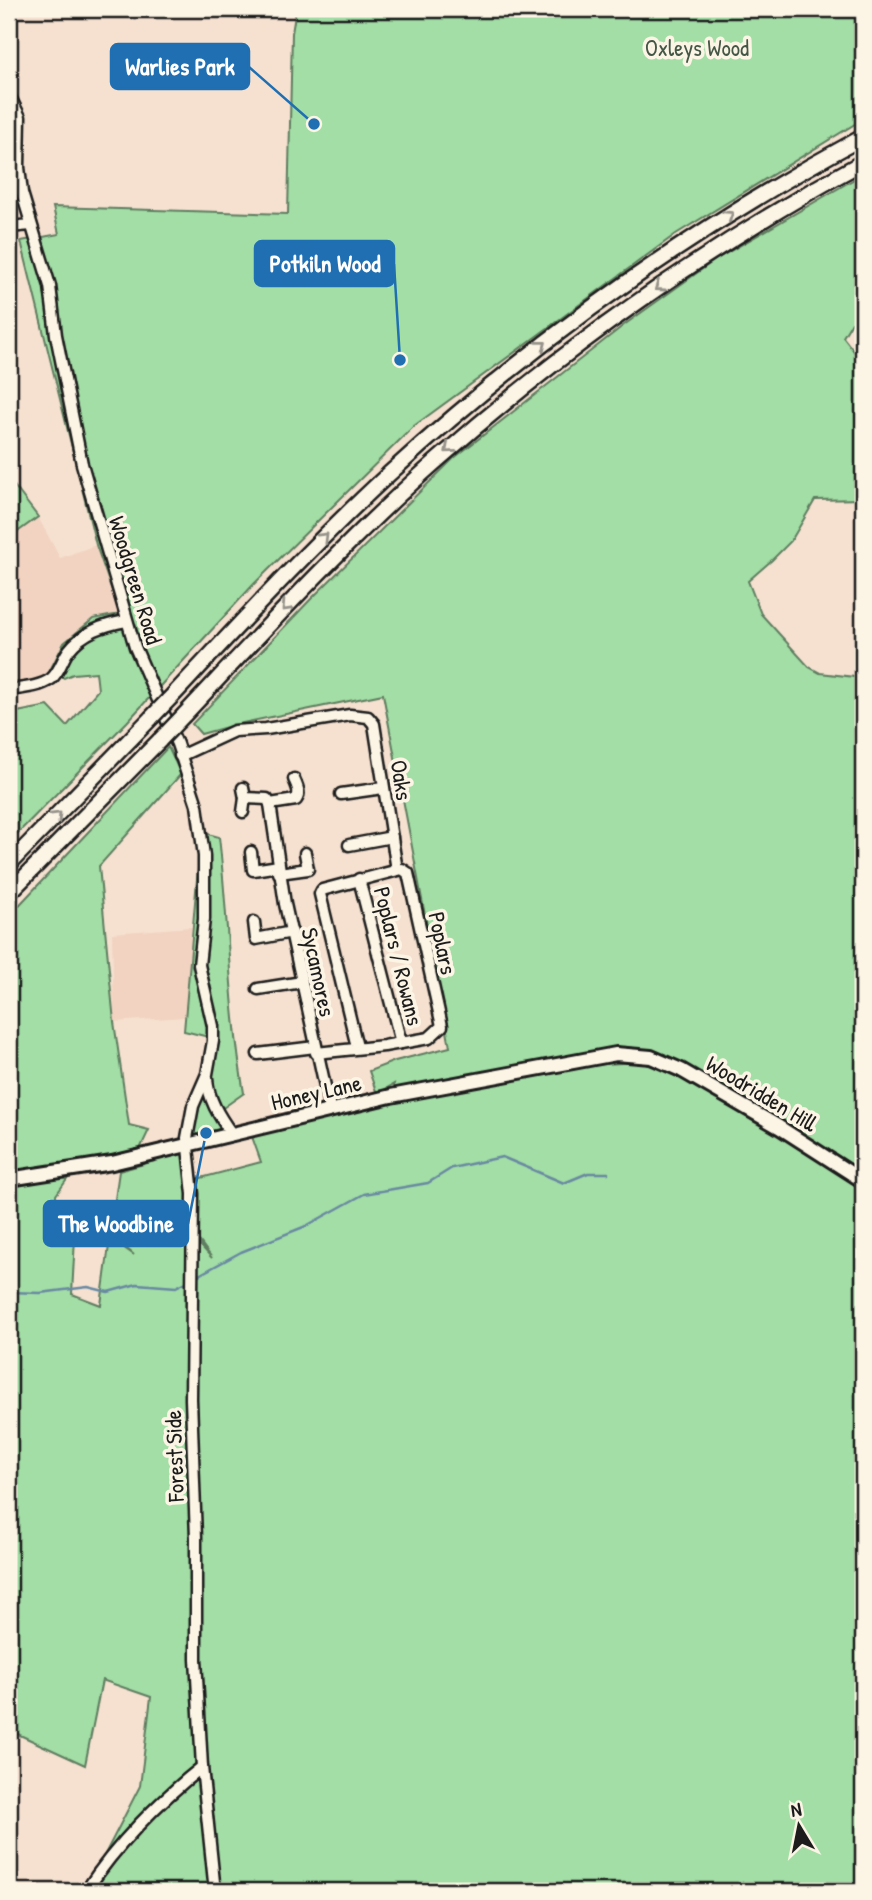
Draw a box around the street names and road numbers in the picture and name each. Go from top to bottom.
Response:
street label: Woodgreen Road [102,512,170,648]
street label: Oaks [384,758,420,802]
street label: Poplars / Rowans [367,883,431,1029]
street label: Poplars [421,909,465,977]
street label: Sycamores [294,925,344,1019]
street label: Woodridden Hill [701,1048,824,1139]
street label: Honey Lane [268,1067,364,1117]
street label: Forest Side [157,1410,191,1503]

